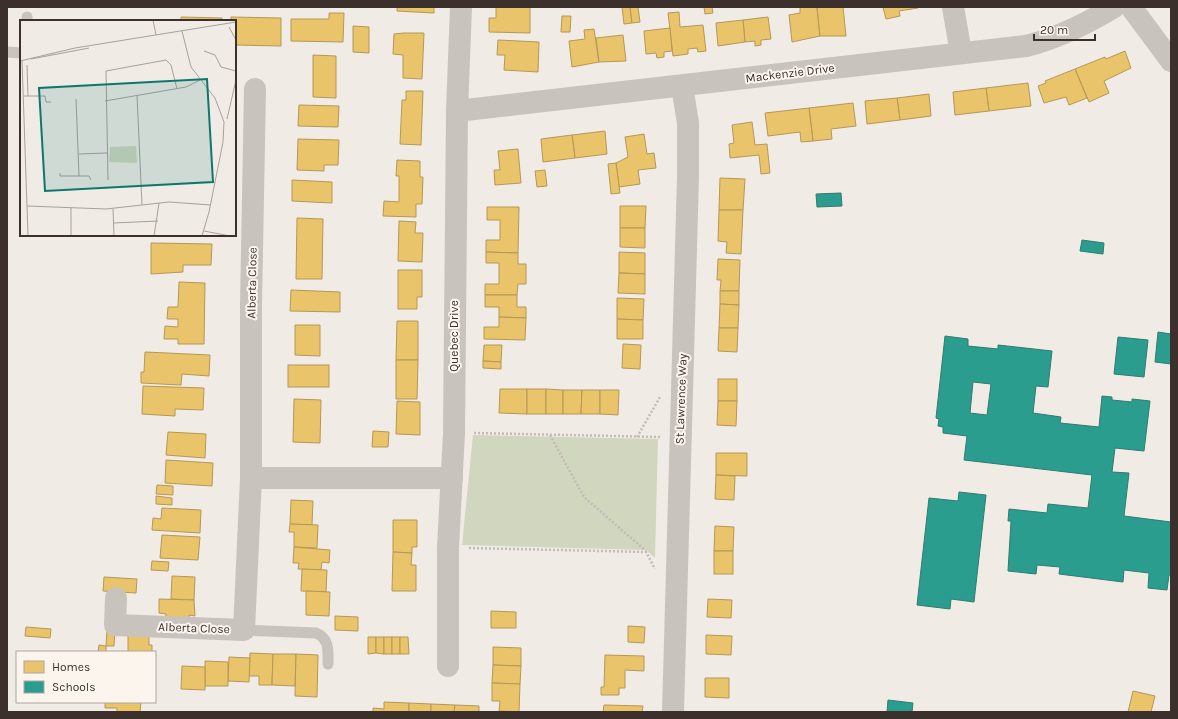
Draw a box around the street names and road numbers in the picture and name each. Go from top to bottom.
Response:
street label: Mackenzie Drive [745,61,835,85]
street label: Alberta Close [244,247,260,319]
street label: Quebec Drive [447,300,461,372]
street label: St Lawrence Way [672,353,690,445]
street label: Alberta Close [158,620,230,636]

